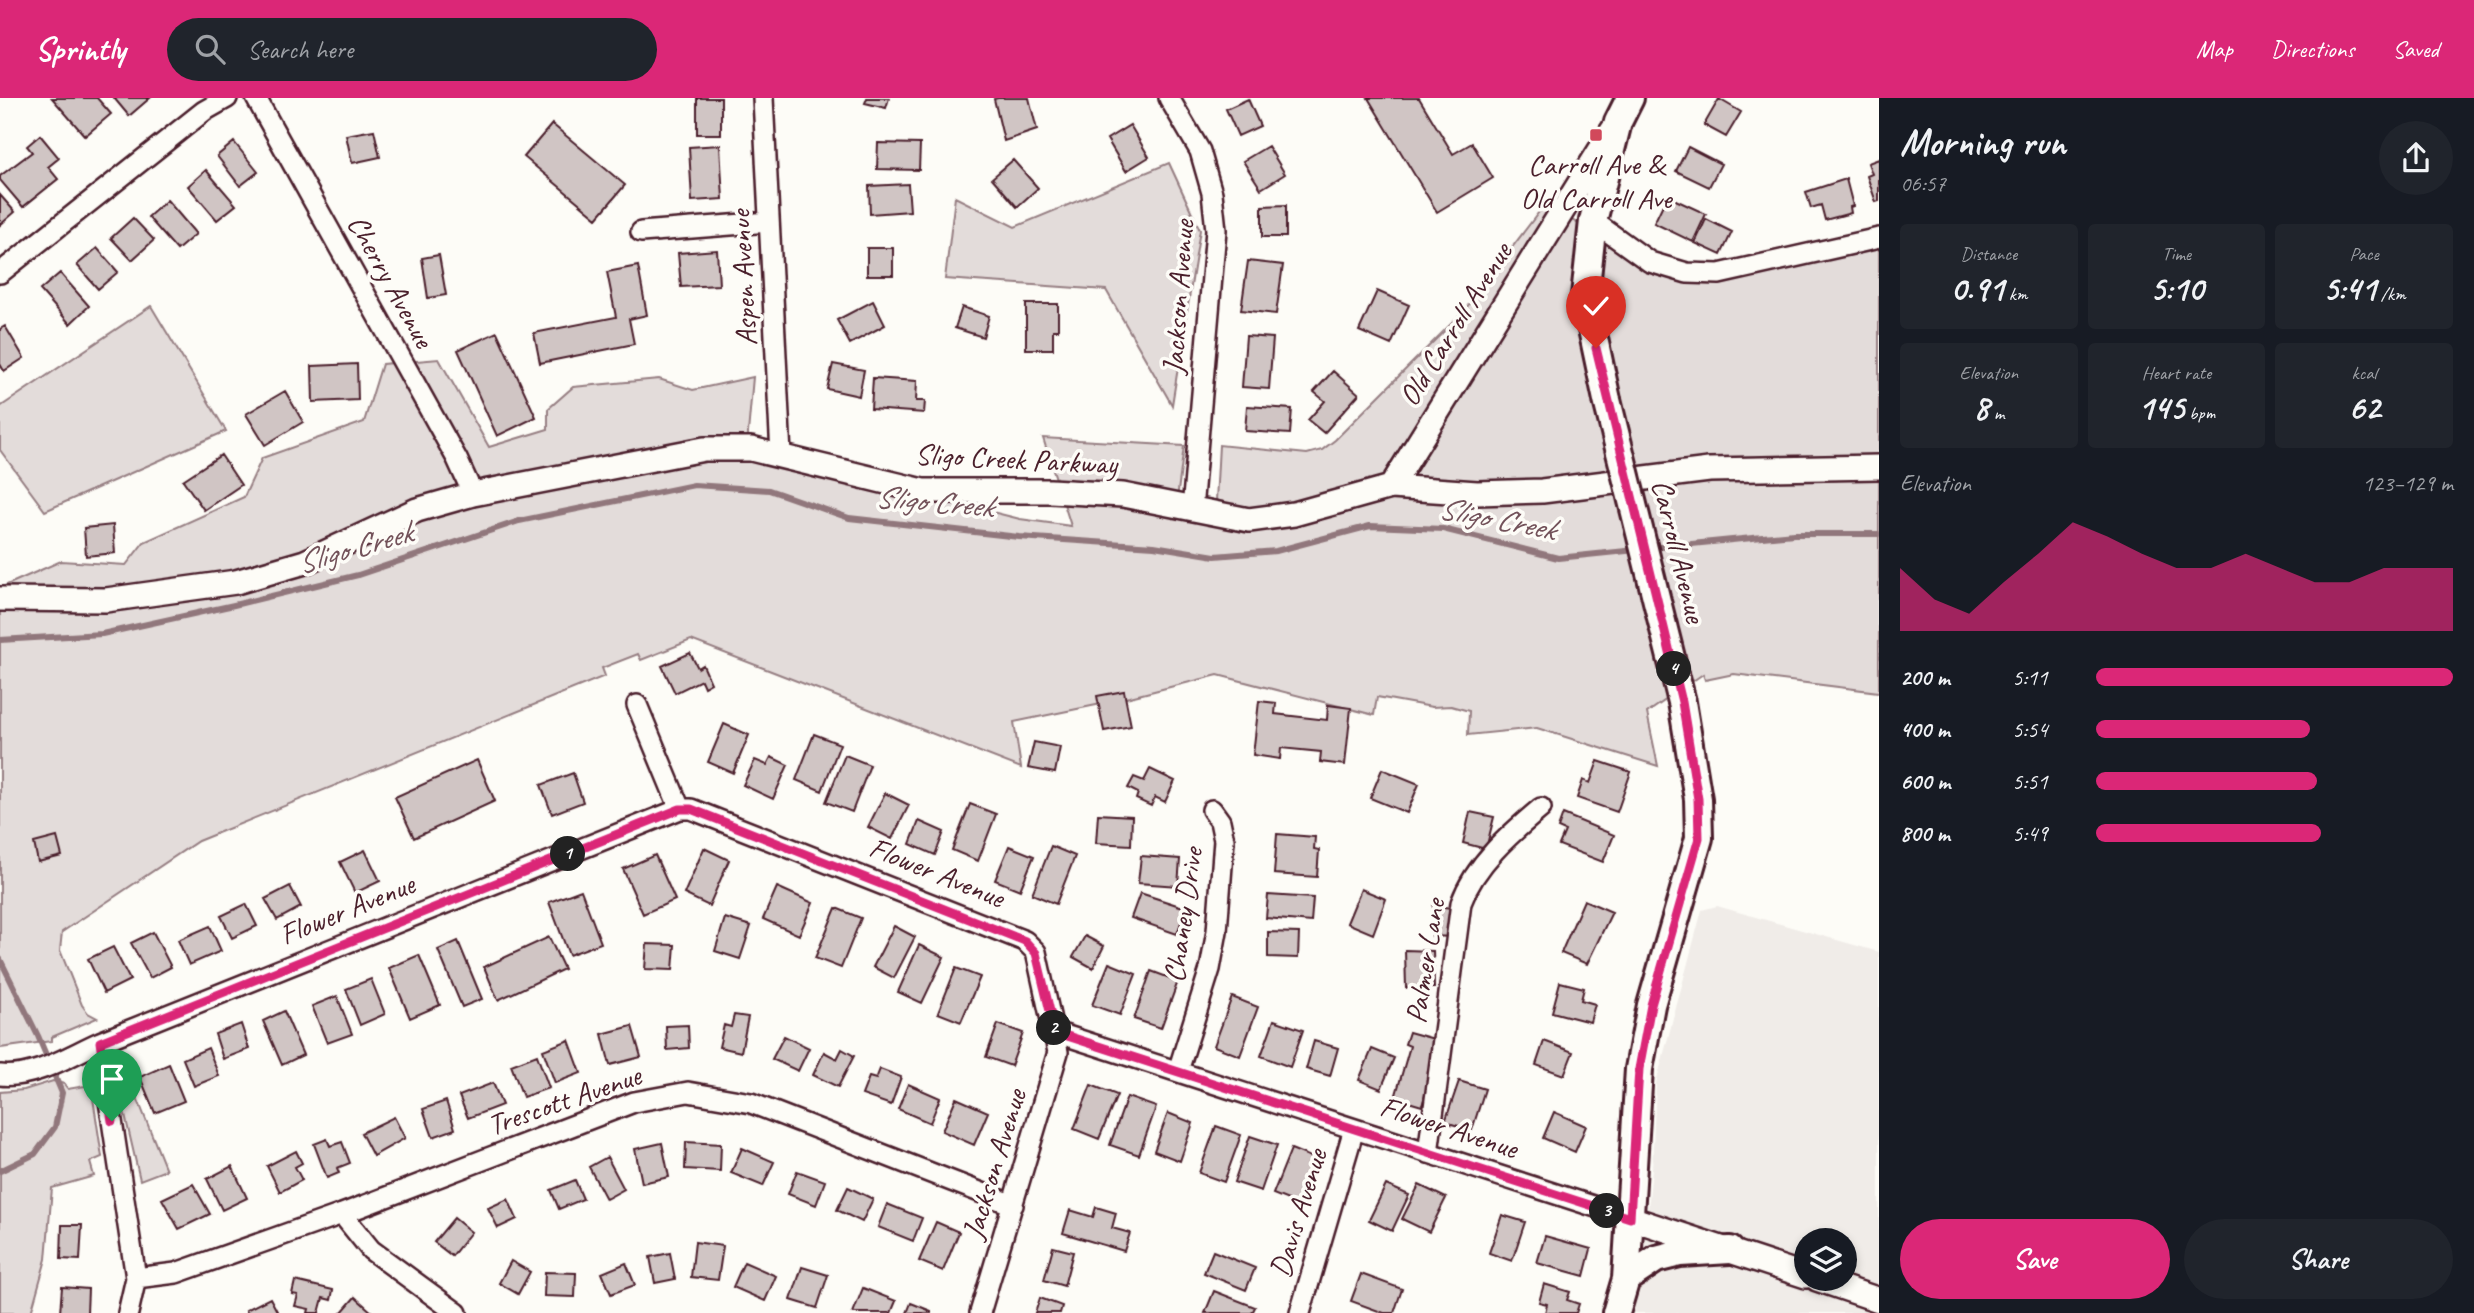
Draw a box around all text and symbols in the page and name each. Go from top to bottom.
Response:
search box [167,18,657,81]
text: Sprintly [35,28,125,70]
icon: search [191,30,229,68]
text: Search here [247,33,353,66]
text: Map [2196,34,2233,64]
text: Directions [2271,34,2354,64]
text: Saved [2392,34,2439,64]
text: Morning run [1900,119,2066,166]
button: share [2379,121,2453,195]
marker: Carroll Ave & Old Carroll Ave [1588,127,1604,143]
place label: Carroll Ave & Old Carroll Ave [1520,145,1674,217]
text: 06:57 [1900,169,1946,198]
street label: Aspen Avenue [720,207,766,347]
street label: Cherry Avenue [339,208,444,356]
street label: Jackson Avenue [1154,216,1202,377]
street label: Old Carroll Avenue [1390,233,1521,413]
text: Distance [1960,242,2017,266]
text: Time [2162,242,2191,266]
text: Pace [2350,242,2379,266]
text: 0.91 [1950,266,2004,311]
text: 5:10 [2150,266,2203,311]
text: 5:41 [2323,266,2376,311]
pin [1566,276,1626,348]
text: km [2004,282,2027,306]
text: /km [2376,282,2406,306]
icon: check [1577,287,1615,325]
text: Elevation [1960,361,2018,385]
text: Heart rate [2142,361,2211,385]
text: kcal [2352,361,2377,385]
text: 8 [1973,385,1989,430]
text: 145 [2138,385,2185,430]
text: 62 [2348,385,2380,430]
text: m [1989,401,2004,425]
text: bpm [2185,401,2215,425]
street label: Sligo Creek Parkway [914,435,1120,483]
text: Elevation [1900,469,1971,498]
text: 123–129 m [2362,469,2453,498]
water label: Sligo Creek [874,476,1000,527]
street label: Carroll Avenue [1643,476,1716,629]
water label: Sligo Creek [1435,487,1564,551]
water label: Sligo Creek [292,510,421,583]
pin: 4 [1656,652,1692,686]
text: 4 [1669,656,1678,680]
text: 200 m [1900,663,1950,692]
text: 5:11 [2012,663,2048,692]
text: 400 m [1900,715,1950,744]
text: 5:54 [2012,715,2048,744]
text: 600 m [1900,767,1950,796]
text: 5:51 [2012,767,2048,796]
text: 800 m [1900,819,1950,848]
text: 5:49 [2012,819,2048,848]
street label: Flower Avenue [864,828,1012,917]
pin: 1 [550,836,586,872]
text: 1 [563,841,572,865]
street label: Chaney Drive [1155,843,1212,985]
street label: Flower Avenue [274,864,422,953]
street label: Palmer Lane [1396,894,1454,1026]
pin: 2 [1036,1010,1072,1046]
text: 2 [1049,1015,1058,1039]
pin [82,1049,142,1121]
street label: Trescott Avenue [482,1055,648,1144]
icon: arrive [93,1060,131,1098]
street label: Jackson Avenue [953,1083,1035,1245]
street label: Flower Avenue [1376,1087,1525,1168]
street label: Davis Avenue [1261,1142,1336,1282]
pin: 3 [1590,1194,1624,1228]
text: 3 [1602,1198,1611,1222]
button: Save [1900,1219,2170,1299]
button: Share [2184,1219,2453,1299]
map controls [1794,1228,1857,1291]
button: layers [1794,1228,1857,1291]

